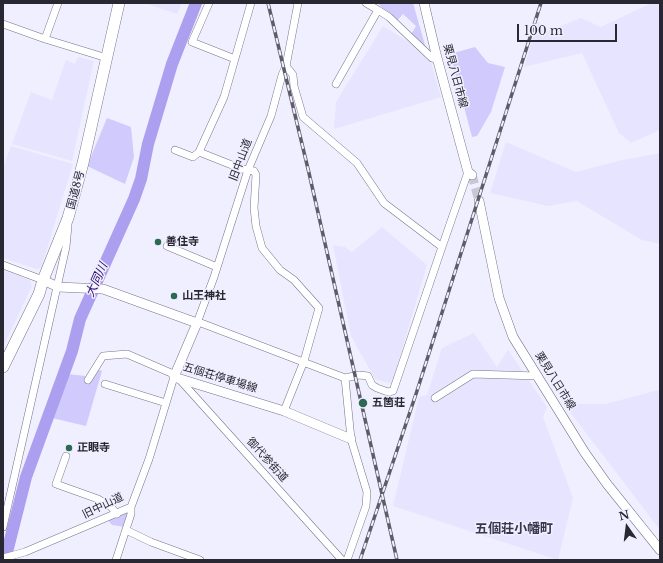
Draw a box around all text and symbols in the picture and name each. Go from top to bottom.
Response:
scale bar [519,16,619,42]
text: 100 m [524,23,563,38]
street label: 栗見八日市線 [440,42,470,110]
street label: 旧中山道 [227,137,255,183]
street label: 国道8号 [64,169,88,211]
place label: 善住寺 [166,235,199,249]
marker: 善住寺 [153,237,163,247]
water label: 大同川 [83,261,111,299]
place label: 山王神社 [182,289,226,303]
marker: 山王神社 [169,291,179,301]
street label: 栗見八日市線 [532,350,578,412]
street label: 五個荘停車場線 [181,360,259,396]
place label: 五箇荘 [372,396,405,410]
marker: 五箇荘 [357,397,369,409]
street label: 御代参街道 [244,435,290,485]
place label: 正眼寺 [77,441,110,455]
marker: 正眼寺 [64,443,74,453]
street label: 旧中山道 [80,490,126,522]
north arrow [607,507,647,547]
text: N [617,507,631,523]
district label: 五個荘小幡町 [475,521,553,537]

